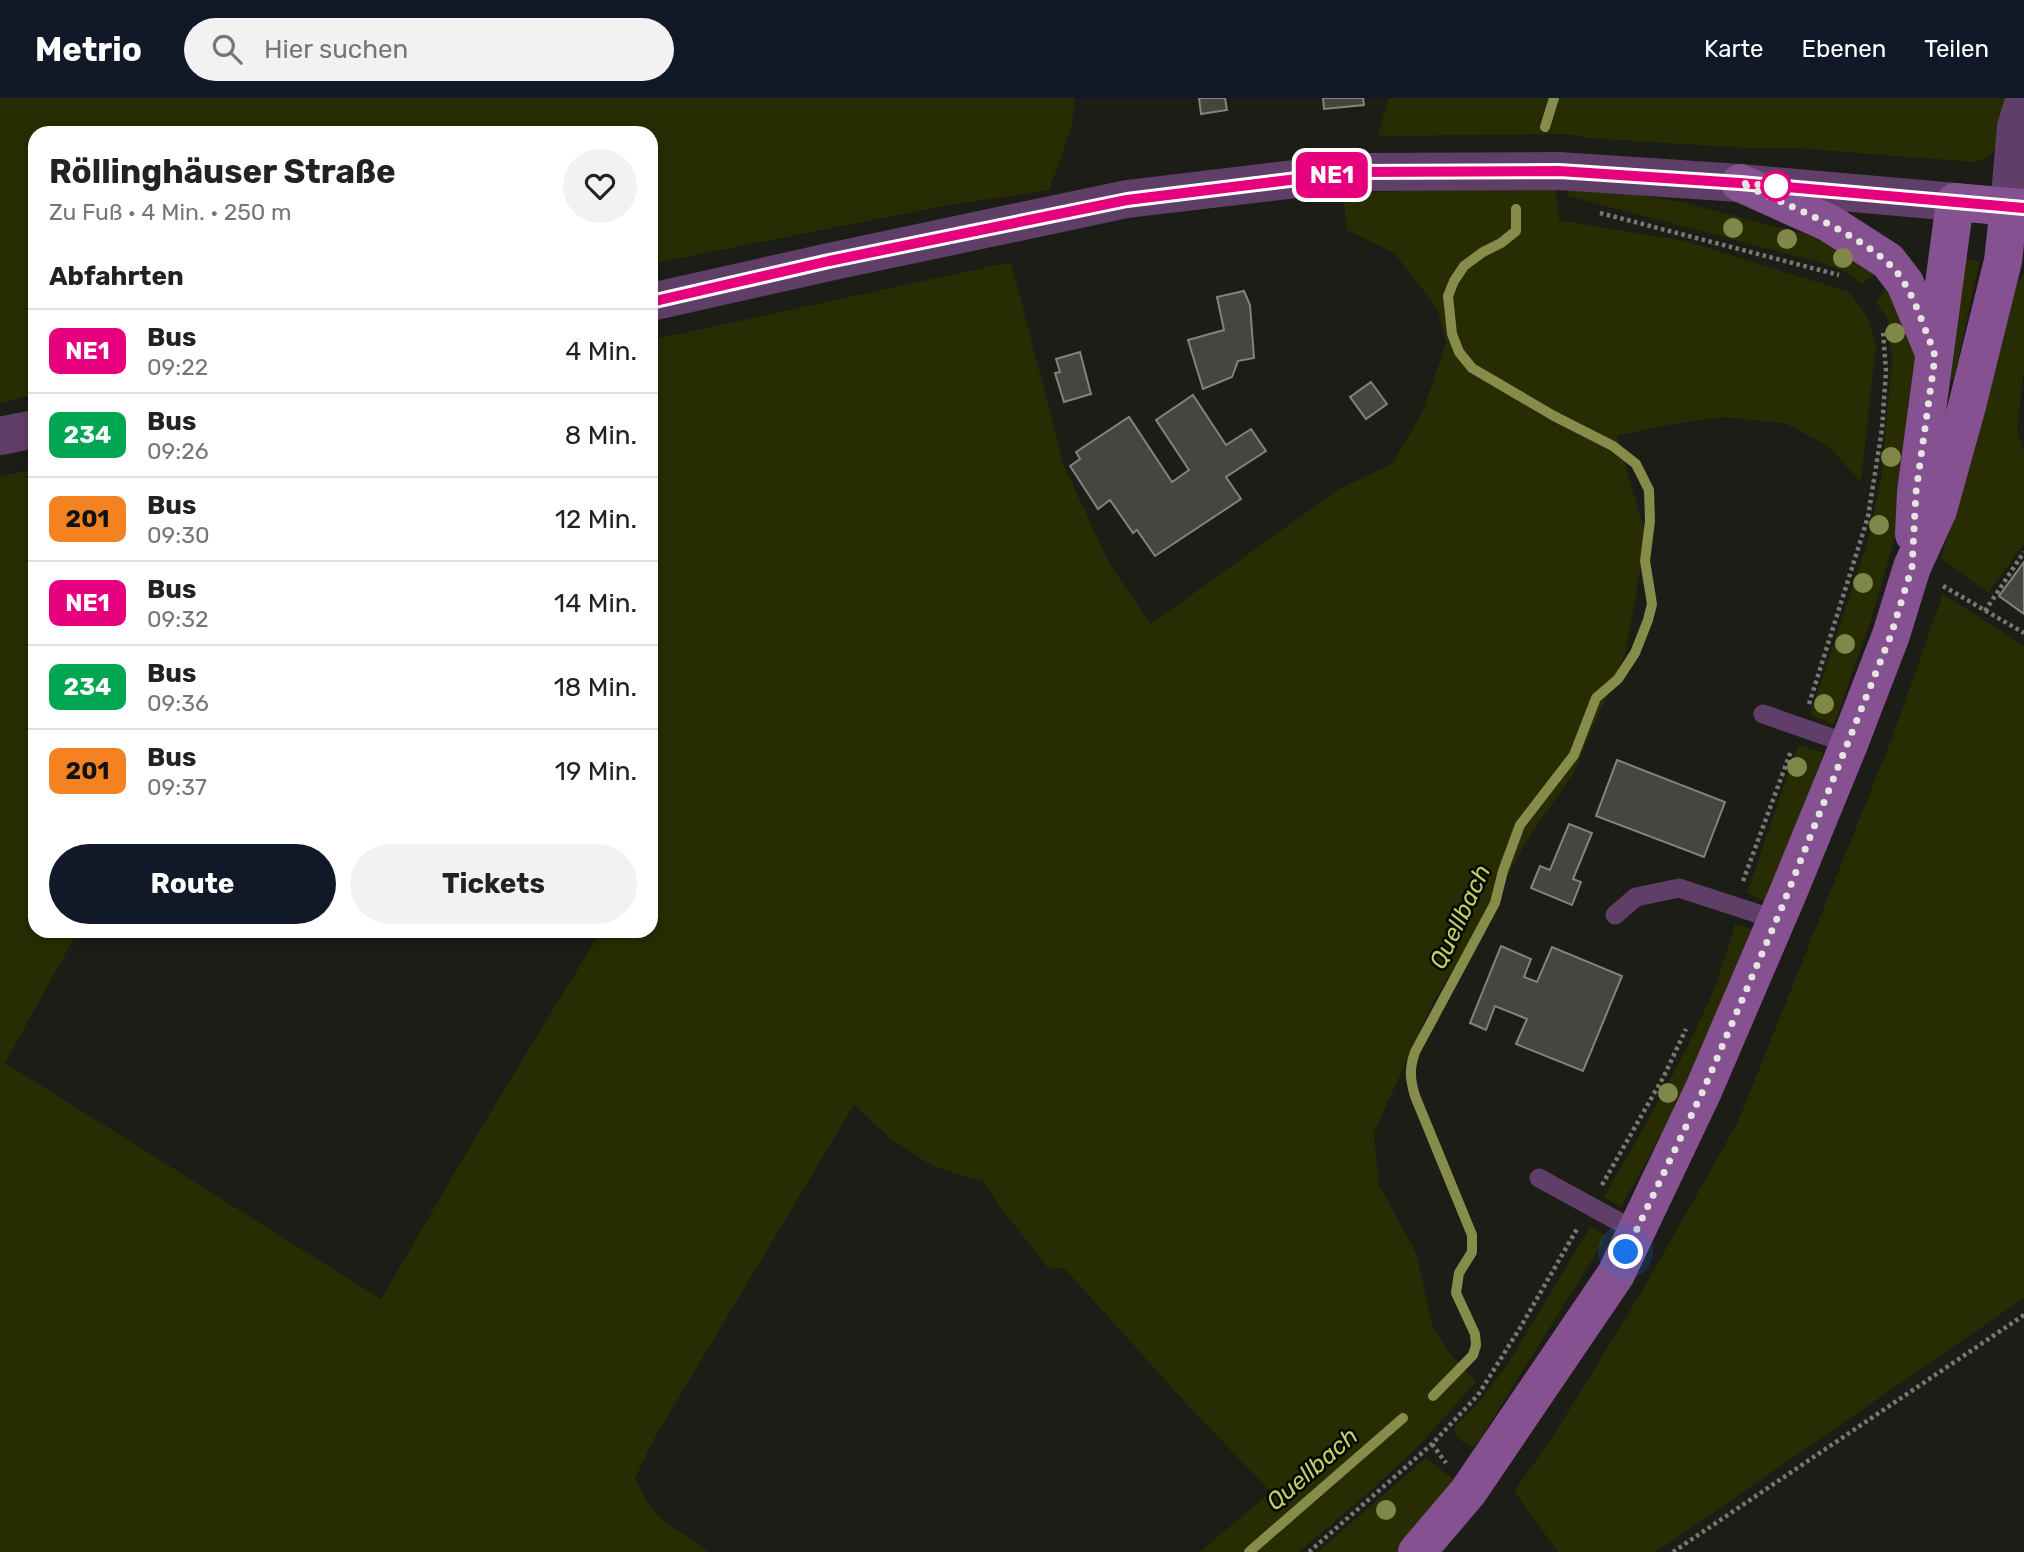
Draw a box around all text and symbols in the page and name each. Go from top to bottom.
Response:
search box [184,18,674,81]
text: Metrio [35,30,142,69]
icon: search [208,30,246,68]
text: Hier suchen [264,34,408,65]
text: Karte [1704,35,1764,63]
text: Ebenen [1802,35,1886,63]
text: Teilen [1924,35,1989,63]
button: heart [563,149,637,223]
text: Röllinghäuser Straße [49,152,396,191]
line badge: NE1 [1292,152,1372,198]
text: NE1 [1310,161,1354,189]
unlabelled marker [1761,171,1791,201]
text: Zu Fuß · 4 Min. · 250 m [49,198,292,226]
text: Abfahrten [49,261,184,292]
text: Bus [147,322,196,353]
text: 4 Min. [565,336,637,367]
text: NE1 [65,337,110,365]
text: 09:22 [147,353,208,381]
text: Bus [147,406,196,437]
text: 8 Min. [565,420,637,451]
text: 234 [64,421,111,449]
text: 09:26 [147,437,209,465]
text: Bus [147,490,196,521]
text: 12 Min. [555,504,637,535]
text: 201 [66,505,109,533]
text: 09:30 [147,521,210,549]
text: Bus [147,574,196,605]
text: 14 Min. [554,588,637,619]
text: NE1 [65,589,110,617]
text: 09:32 [147,605,208,633]
text: Bus [147,658,196,689]
text: 18 Min. [554,672,637,703]
text: 234 [64,673,111,701]
text: 09:36 [147,689,209,717]
text: Bus [147,742,196,773]
text: 19 Min. [555,756,637,787]
text: 201 [66,757,109,785]
text: 09:37 [147,773,207,801]
button: Route [49,844,336,924]
button: Tickets [350,844,637,924]
water label: Quellbach [1424,860,1496,974]
your location [1608,1234,1643,1269]
water label: Quellbach [1261,1422,1363,1516]

